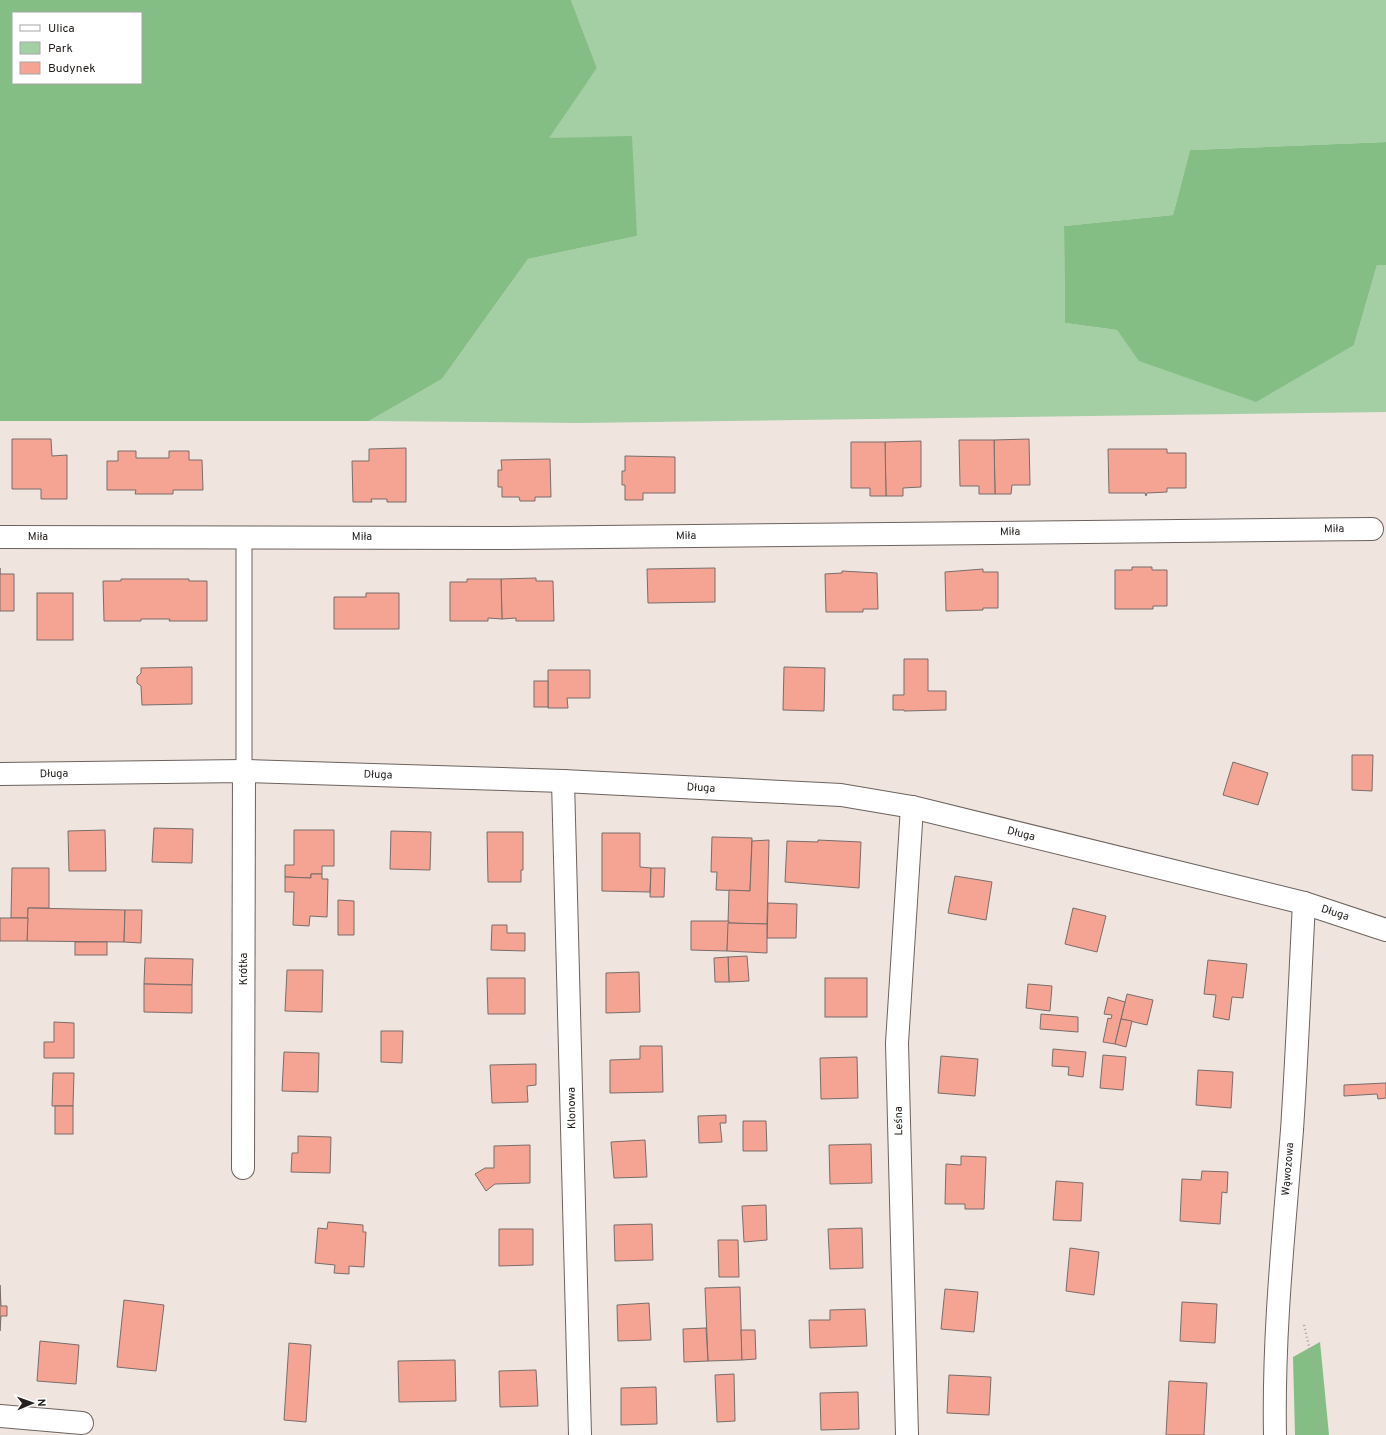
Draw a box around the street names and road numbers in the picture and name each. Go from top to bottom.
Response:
street label: Miła [1324,522,1344,536]
street label: Miła [1000,525,1020,539]
street label: Miła [676,529,696,543]
street label: Miła [28,530,48,544]
street label: Miła [352,530,372,544]
street label: Długa [40,767,69,781]
street label: Długa [363,768,393,783]
street label: Długa [686,780,716,796]
street label: Długa [1005,824,1037,844]
street label: Długa [1319,902,1351,924]
street label: Krótka [237,952,251,985]
street label: Klonowa [565,1087,579,1129]
street label: Leśna [892,1106,906,1136]
street label: Wąwozowa [1279,1142,1297,1196]

